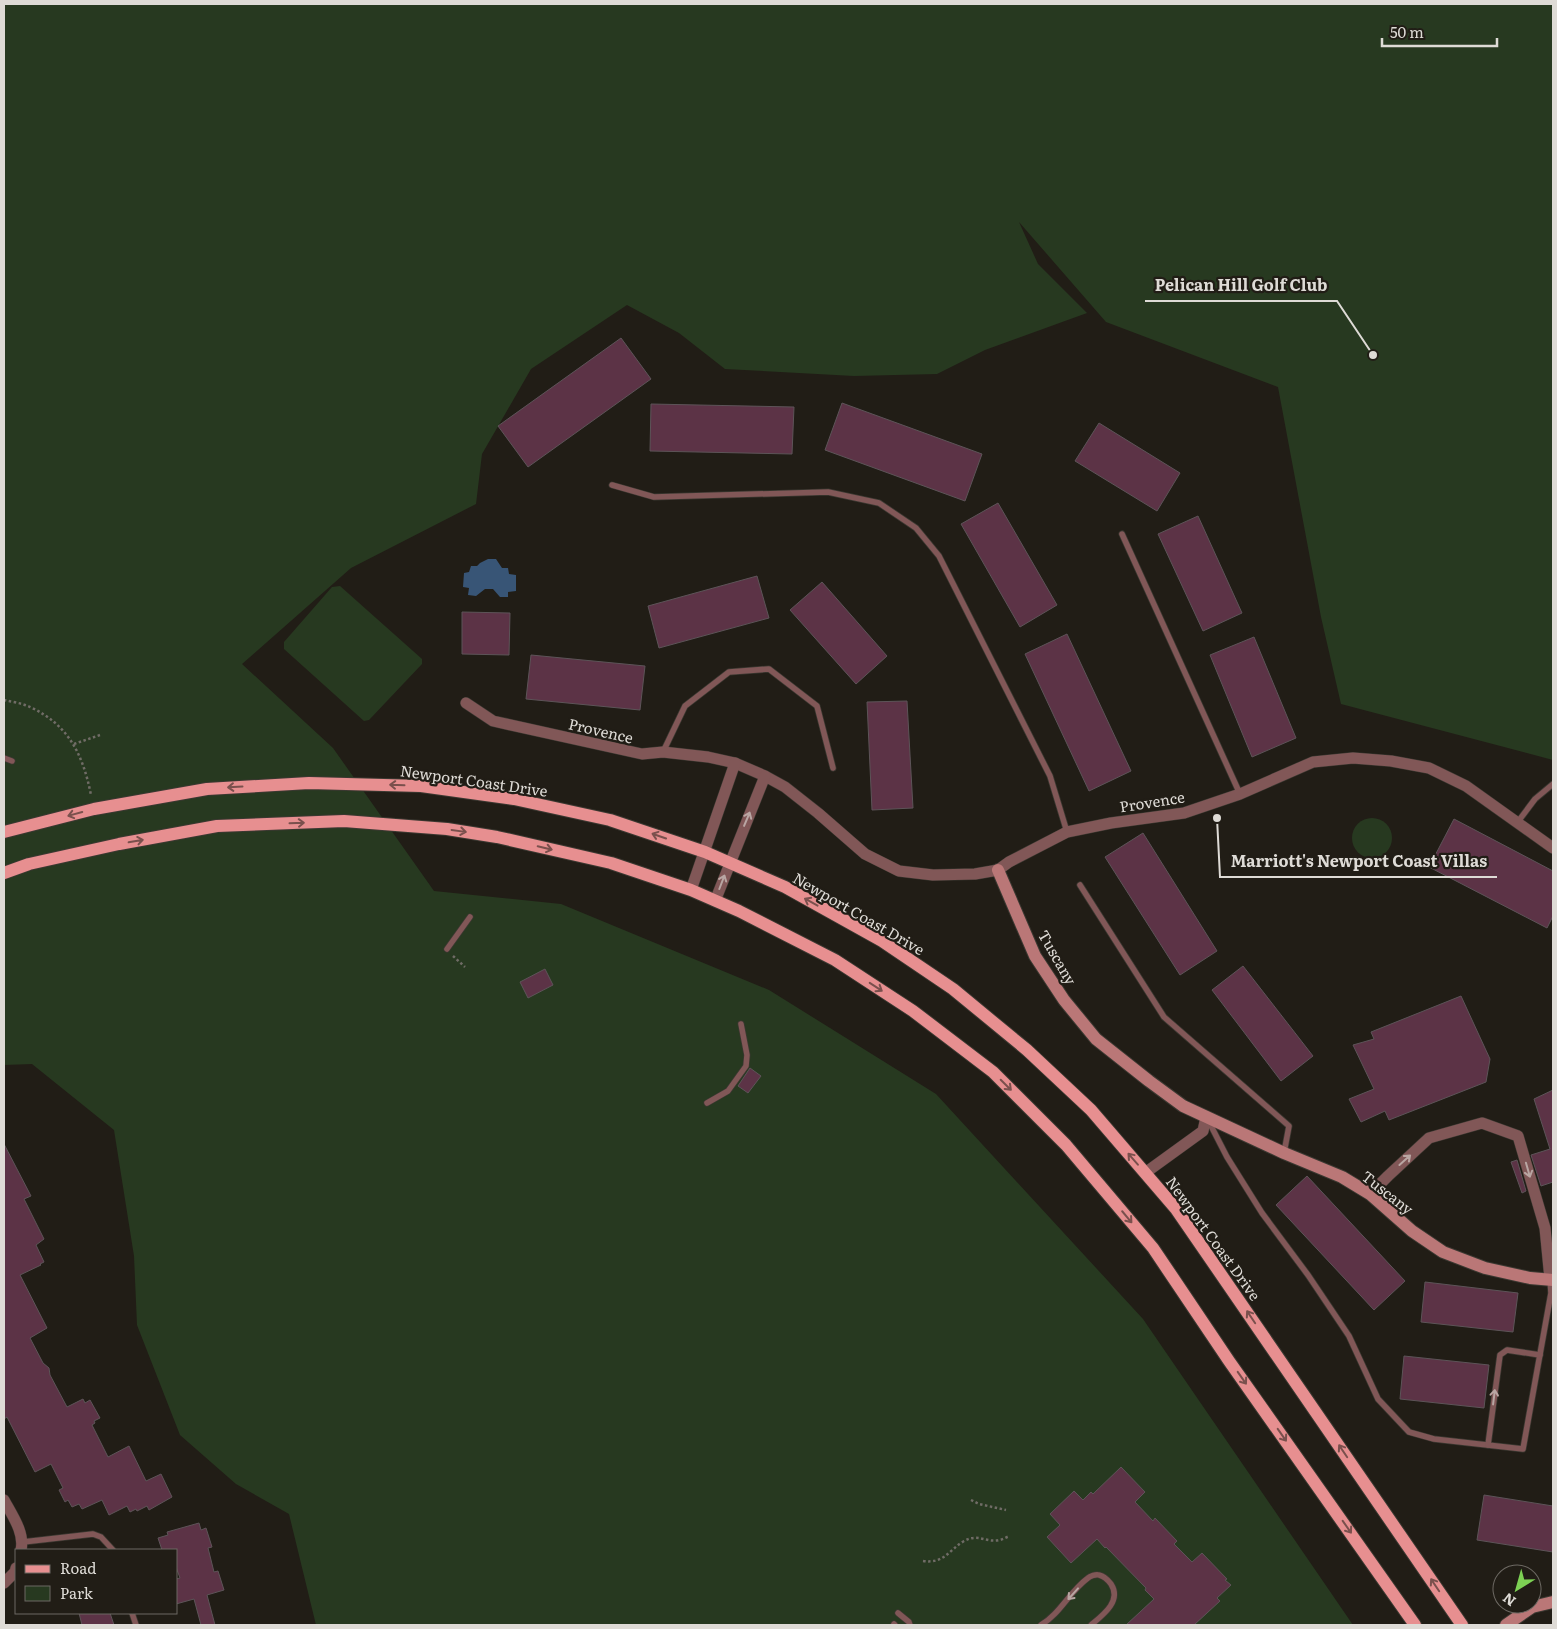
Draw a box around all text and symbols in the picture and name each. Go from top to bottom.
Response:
scale bar [1382,15,1497,47]
text: 50 m [1390,20,1424,43]
callout: Pelican Hill Golf Club [1145,270,1337,301]
text: Pelican Hill Golf Club [1155,272,1327,296]
street label: Provence [566,711,636,749]
street label: Newport Coast Drive [399,758,549,802]
one-way arrow [389,781,405,790]
one-way arrow [227,783,243,792]
street label: Provence [1118,784,1186,817]
one-way arrow [67,810,83,819]
one-way arrow [743,812,752,827]
one-way arrow [288,818,305,828]
one-way arrow [451,826,467,836]
one-way arrow [652,831,667,840]
one-way arrow [127,835,143,845]
one-way arrow [536,844,552,853]
callout: Marriott's Newport Coast Villas [1220,846,1497,877]
text: Marriott's Newport Coast Villas [1231,848,1487,872]
street label: Newport Coast Drive [789,866,929,960]
one-way arrow [718,874,727,890]
one-way arrow [804,897,819,907]
street label: Tuscany [1033,925,1083,989]
one-way arrow [869,982,883,992]
one-way arrow [999,1079,1012,1091]
one-way arrow [1128,1153,1139,1166]
one-way arrow [1398,1154,1411,1166]
one-way arrow [1524,1162,1534,1178]
street label: Tuscany [1357,1164,1419,1220]
street label: Newport Coast Drive [1161,1171,1267,1305]
one-way arrow [1121,1211,1133,1224]
one-way arrow [1246,1310,1256,1324]
one-way arrow [1237,1371,1247,1385]
one-way arrow [1489,1389,1499,1405]
one-way arrow [1277,1428,1287,1442]
one-way arrow [1338,1444,1348,1458]
one-way arrow [1342,1520,1352,1534]
legend [15,1549,178,1614]
text: Road [60,1556,96,1579]
north arrow [1492,1564,1542,1614]
one-way arrow [1430,1578,1440,1592]
text: Park [60,1581,94,1604]
one-way arrow [1067,1588,1078,1601]
text: N [1498,1589,1519,1612]

